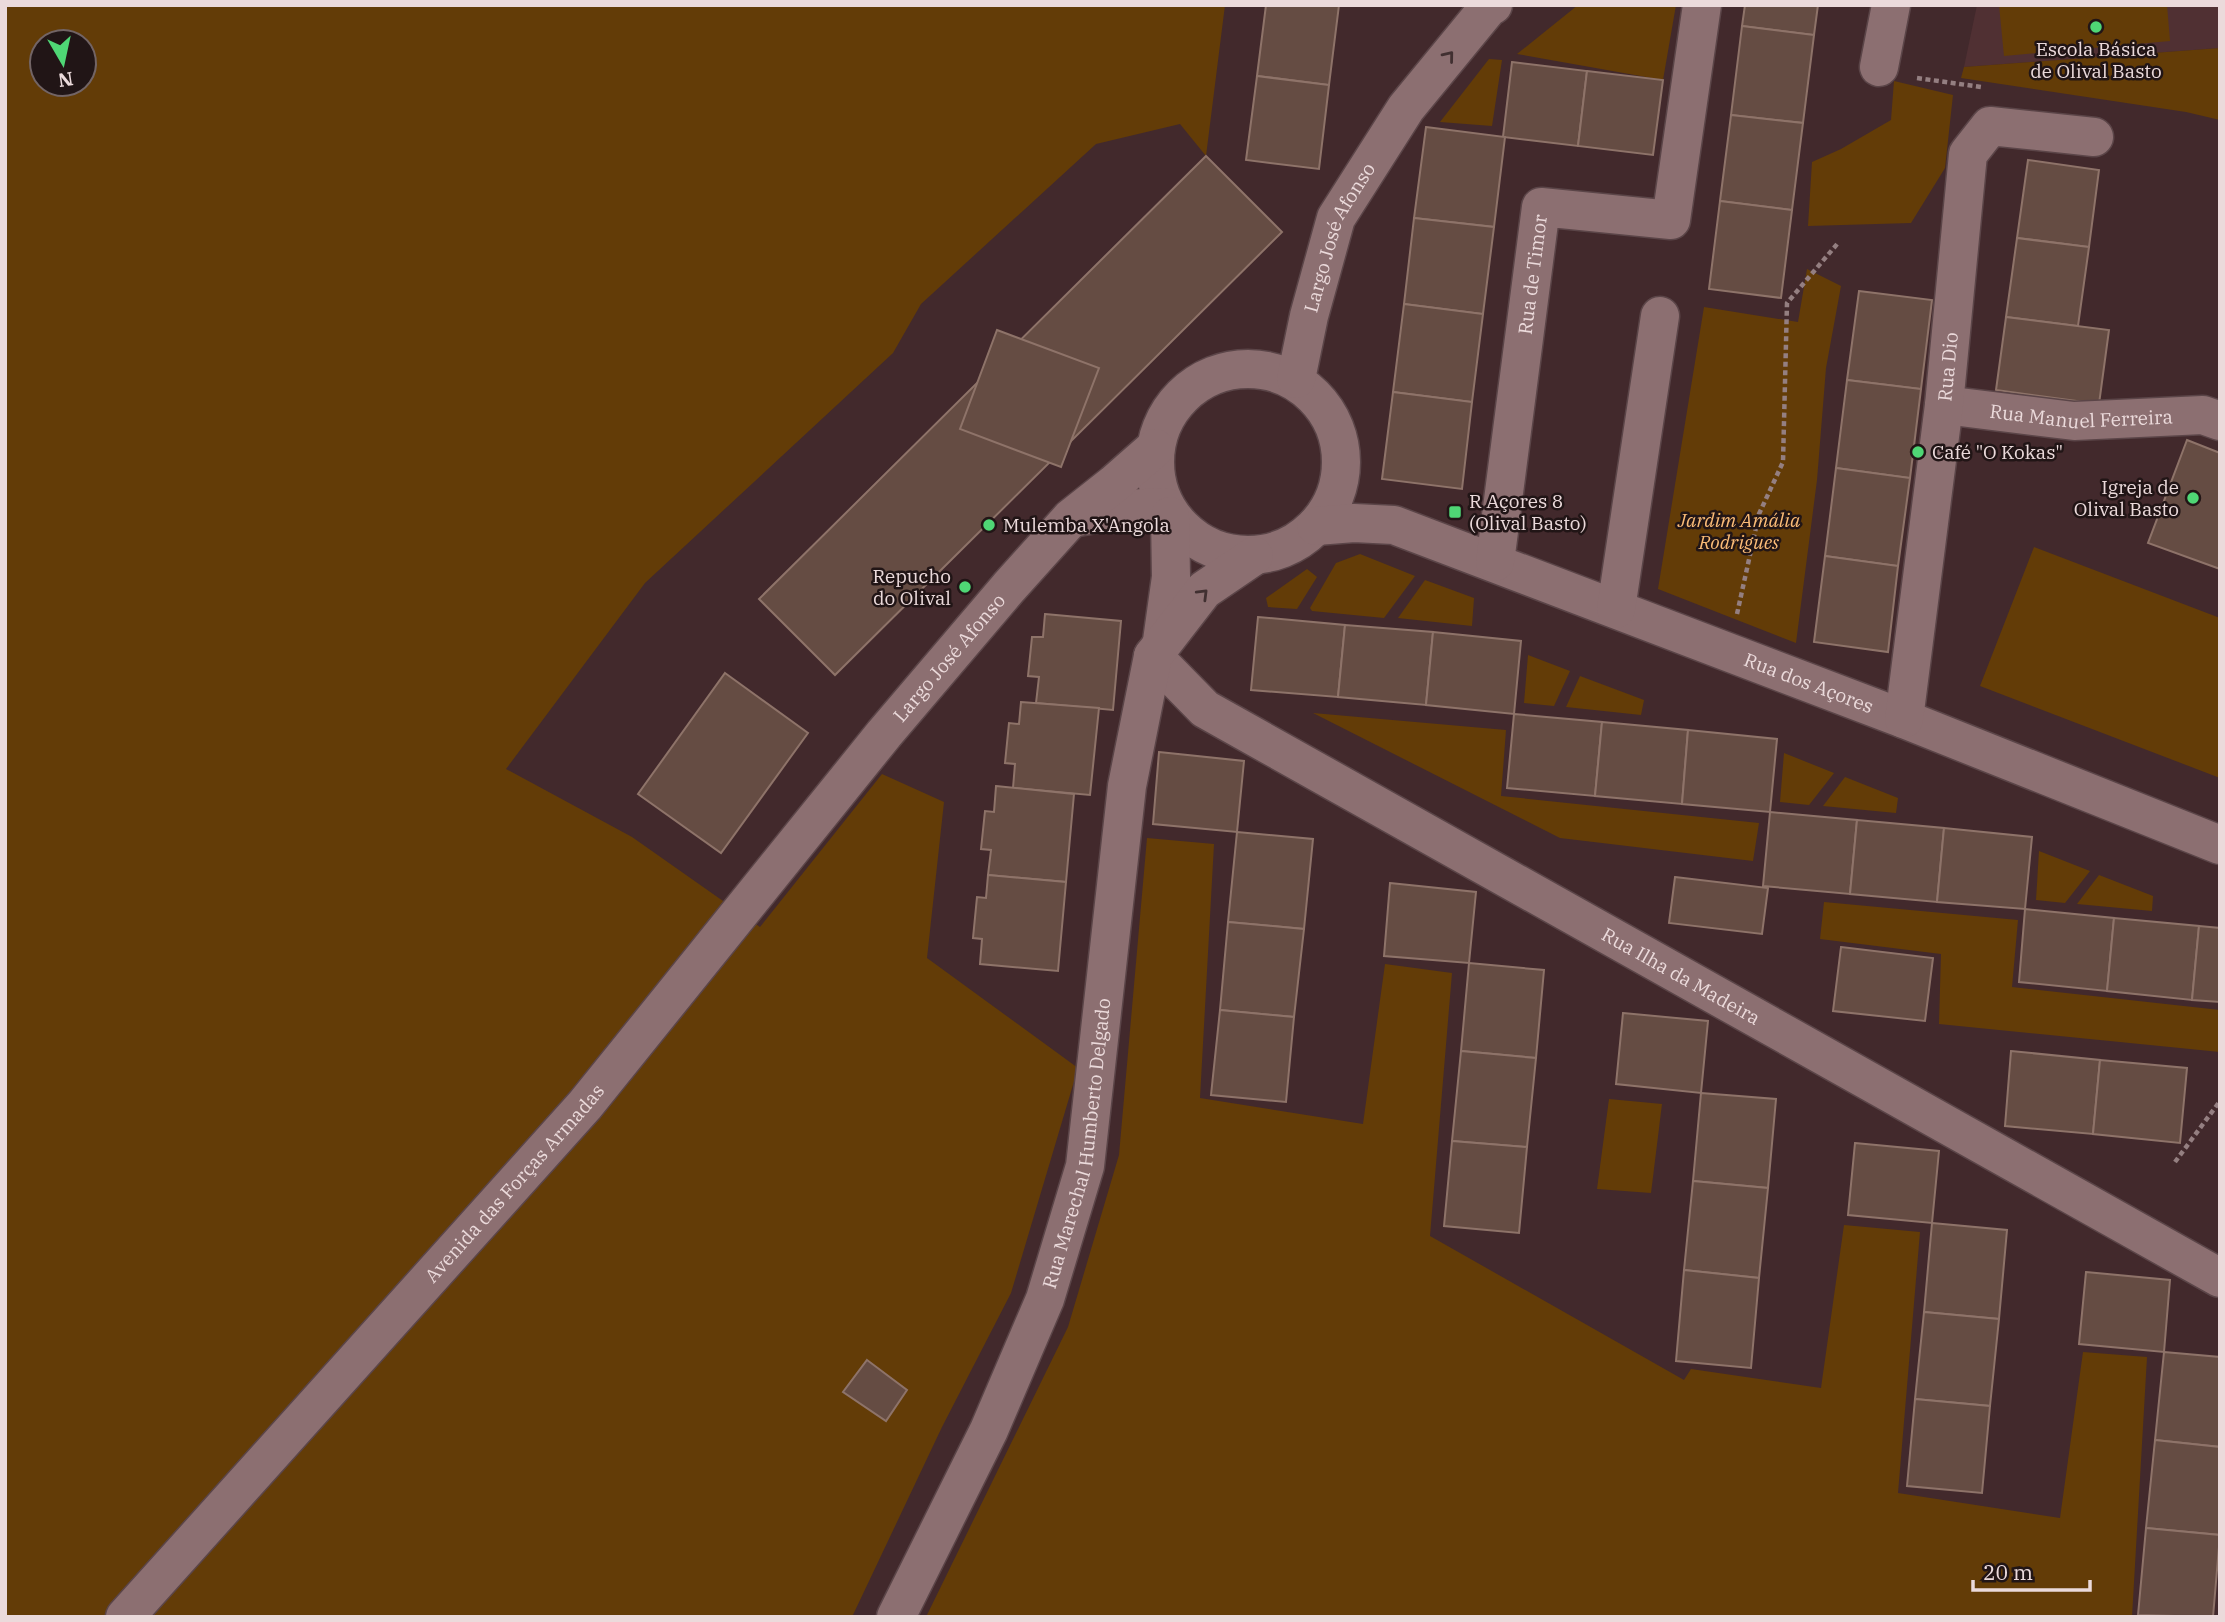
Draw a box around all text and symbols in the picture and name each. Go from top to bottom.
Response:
marker: Escola Básica de Olival Basto [2088,19,2104,35]
north arrow [28,28,98,98]
place label: Escola Básica de Olival Basto [2030,37,2162,83]
one-way arrow [1441,51,1453,64]
text: N [56,67,75,93]
street label: Largo José Afonso [1299,158,1380,315]
street label: Rua de Timor [1513,212,1552,336]
street label: Rua Dio [1932,331,1963,402]
street label: Rua Manuel Ferreira [1988,399,2173,434]
place label: Café "O Kokas" [1932,440,2063,464]
marker: Café "O Kokas" [1910,444,1926,460]
place label: Igreja de Olival Basto [2074,475,2179,521]
place label: R Açores 8 (Olival Basto) [1469,489,1587,535]
marker: Igreja de Olival Basto [2185,490,2201,506]
marker: R Açores 8 (Olival Basto) [1447,504,1463,520]
park label: Jardim Amália Rodrigues [1677,508,1801,554]
place label: Mulemba X'Angola [1003,513,1170,537]
marker: Mulemba X'Angola [981,517,997,533]
place label: Repucho do Olival [873,564,951,610]
marker: Repucho do Olival [957,579,973,595]
street label: Largo José Afonso [888,589,1010,727]
one-way arrow [1194,589,1207,602]
street label: Rua dos Açores [1741,647,1877,718]
street label: Rua Ilha da Madeira [1598,922,1765,1030]
street label: Rua Marechal Humberto Delgado [1037,997,1115,1291]
street label: Avenida das Forças Armadas [419,1079,609,1287]
scale bar [1973,1548,2090,1592]
text: 20 m [1983,1558,2033,1586]

